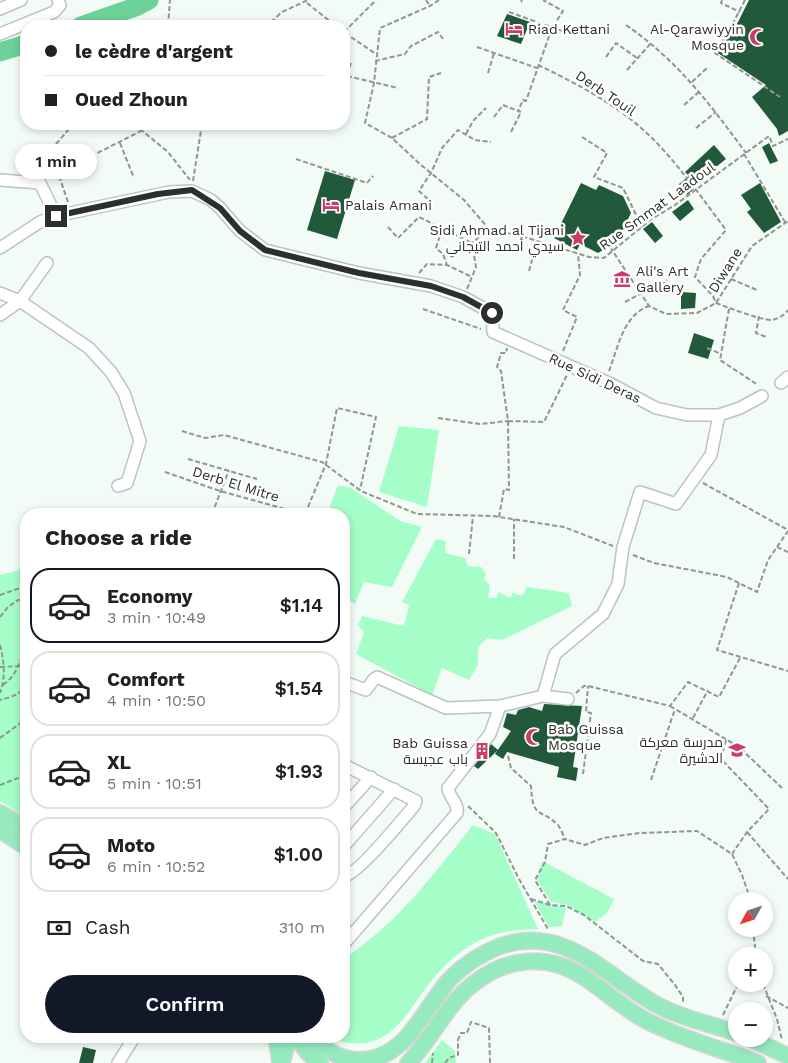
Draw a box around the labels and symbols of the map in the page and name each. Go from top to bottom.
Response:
hotel icon: Riad Kettani [504,19,524,39]
place label: Riad Kettani [528,21,610,37]
place label: Al-Qarawiyyin Mosque [650,21,744,53]
mosque icon: Al-Qarawiyyin Mosque [748,27,768,47]
street label: Derb Touil [573,67,640,119]
callout: 1 min [15,144,97,178]
street label: Rue Smmat Laadoul [596,158,718,253]
hotel icon: Palais Amani [321,195,341,215]
place label: Palais Amani [345,197,432,213]
route end [45,205,67,227]
place label: Sidi Ahmad al Tijani سيدي أحمد التيجاني [430,222,564,258]
place icon: Sidi Ahmad al Tijani سيدي أحمد التيجاني [568,228,588,248]
street label: Diwane [705,245,745,295]
place label: Ali's Art Gallery [636,263,688,295]
museum icon: Ali's Art Gallery [612,269,632,289]
route start [481,302,503,324]
street label: Rue Sidi Deras [547,350,643,406]
street label: Derb El Mitre [191,463,281,505]
place label: Bab Guissa Mosque [548,721,624,753]
mosque icon: Bab Guissa Mosque [524,727,544,747]
place label: مدرسة معركة الدشيرة [639,734,723,766]
place label: Bab Guissa باب عجيسة [392,735,468,767]
school or university icon: مدرسة معركة الدشيرة [727,740,747,760]
building icon: Bab Guissa باب عجيسة [472,741,492,761]
north arrow [728,892,772,938]

